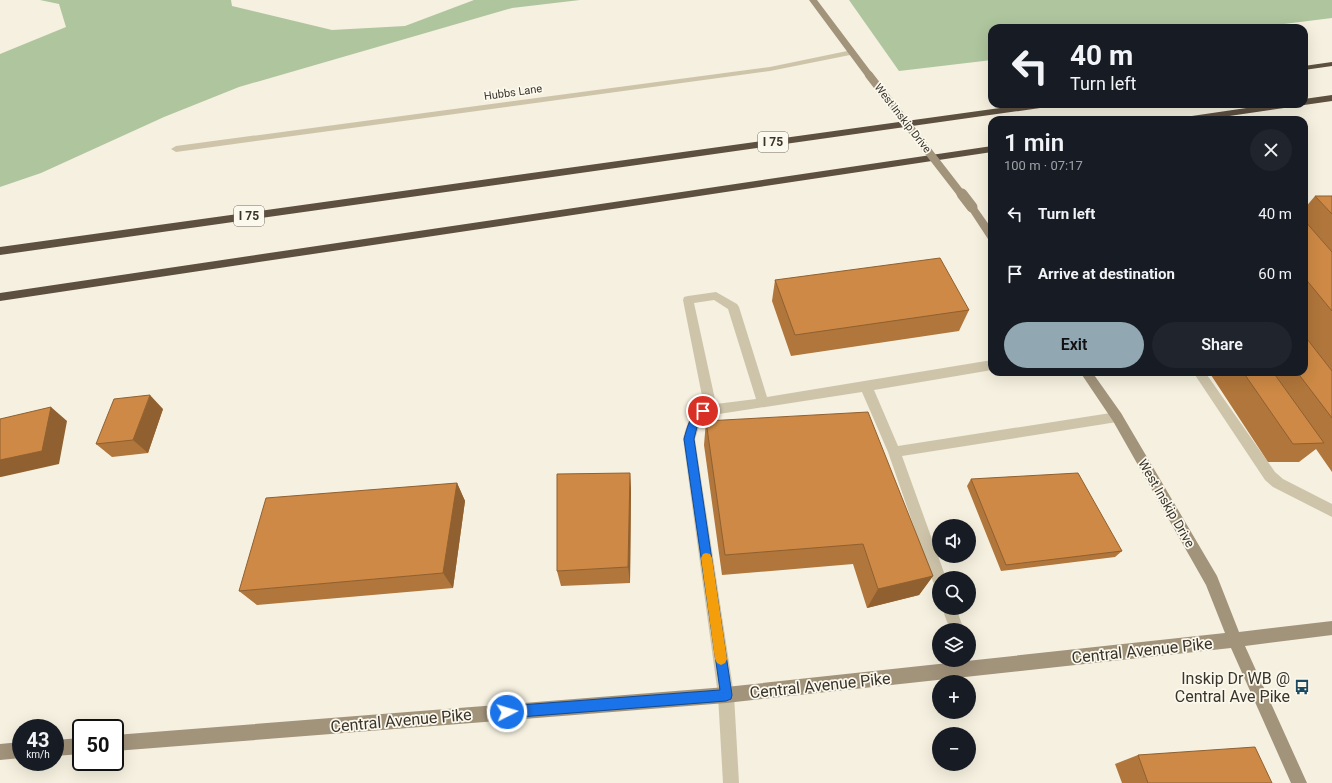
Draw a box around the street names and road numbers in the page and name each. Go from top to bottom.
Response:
street label: West Inskip Drive [872,81,934,156]
street label: Hubbs Lane [483,82,543,103]
road number: I 75 [758,132,788,152]
road number: I 75 [234,206,264,226]
street label: West Inskip Drive [1135,456,1198,550]
street label: Central Avenue Pike [1071,634,1213,667]
street label: Central Avenue Pike [749,669,891,702]
street label: Central Avenue Pike [330,705,472,736]

